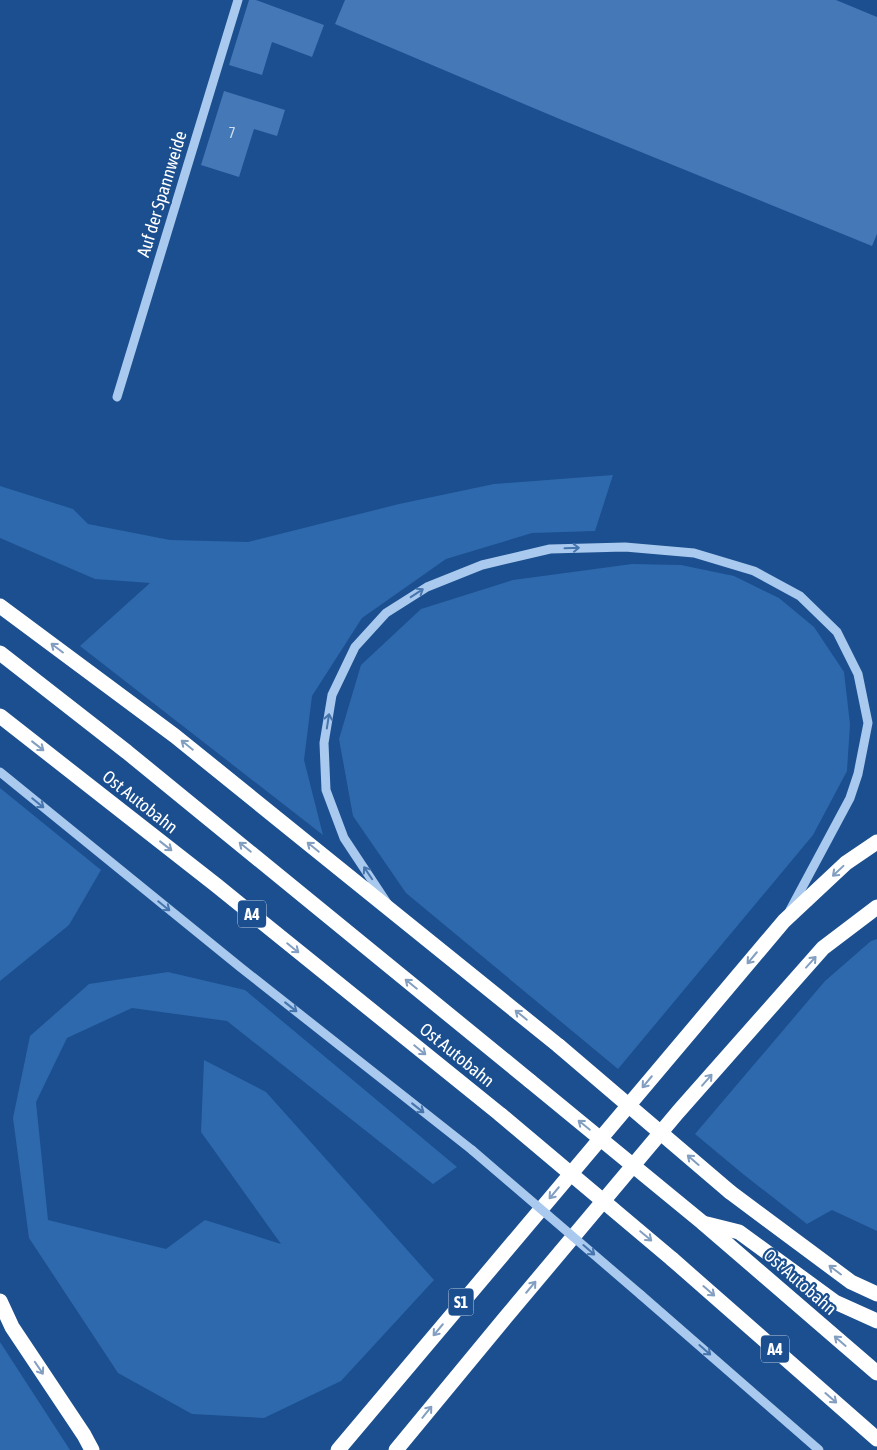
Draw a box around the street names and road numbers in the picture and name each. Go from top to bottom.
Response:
street label: Auf der Spannweide [132,128,191,260]
street label: Ost Autobahn [98,766,182,838]
road number: A4 [238,901,266,928]
street label: Ost Autobahn [416,1018,499,1091]
street label: Ost Autobahn [760,1244,841,1319]
road number: S1 [448,1288,474,1315]
road number: A4 [761,1336,789,1362]

